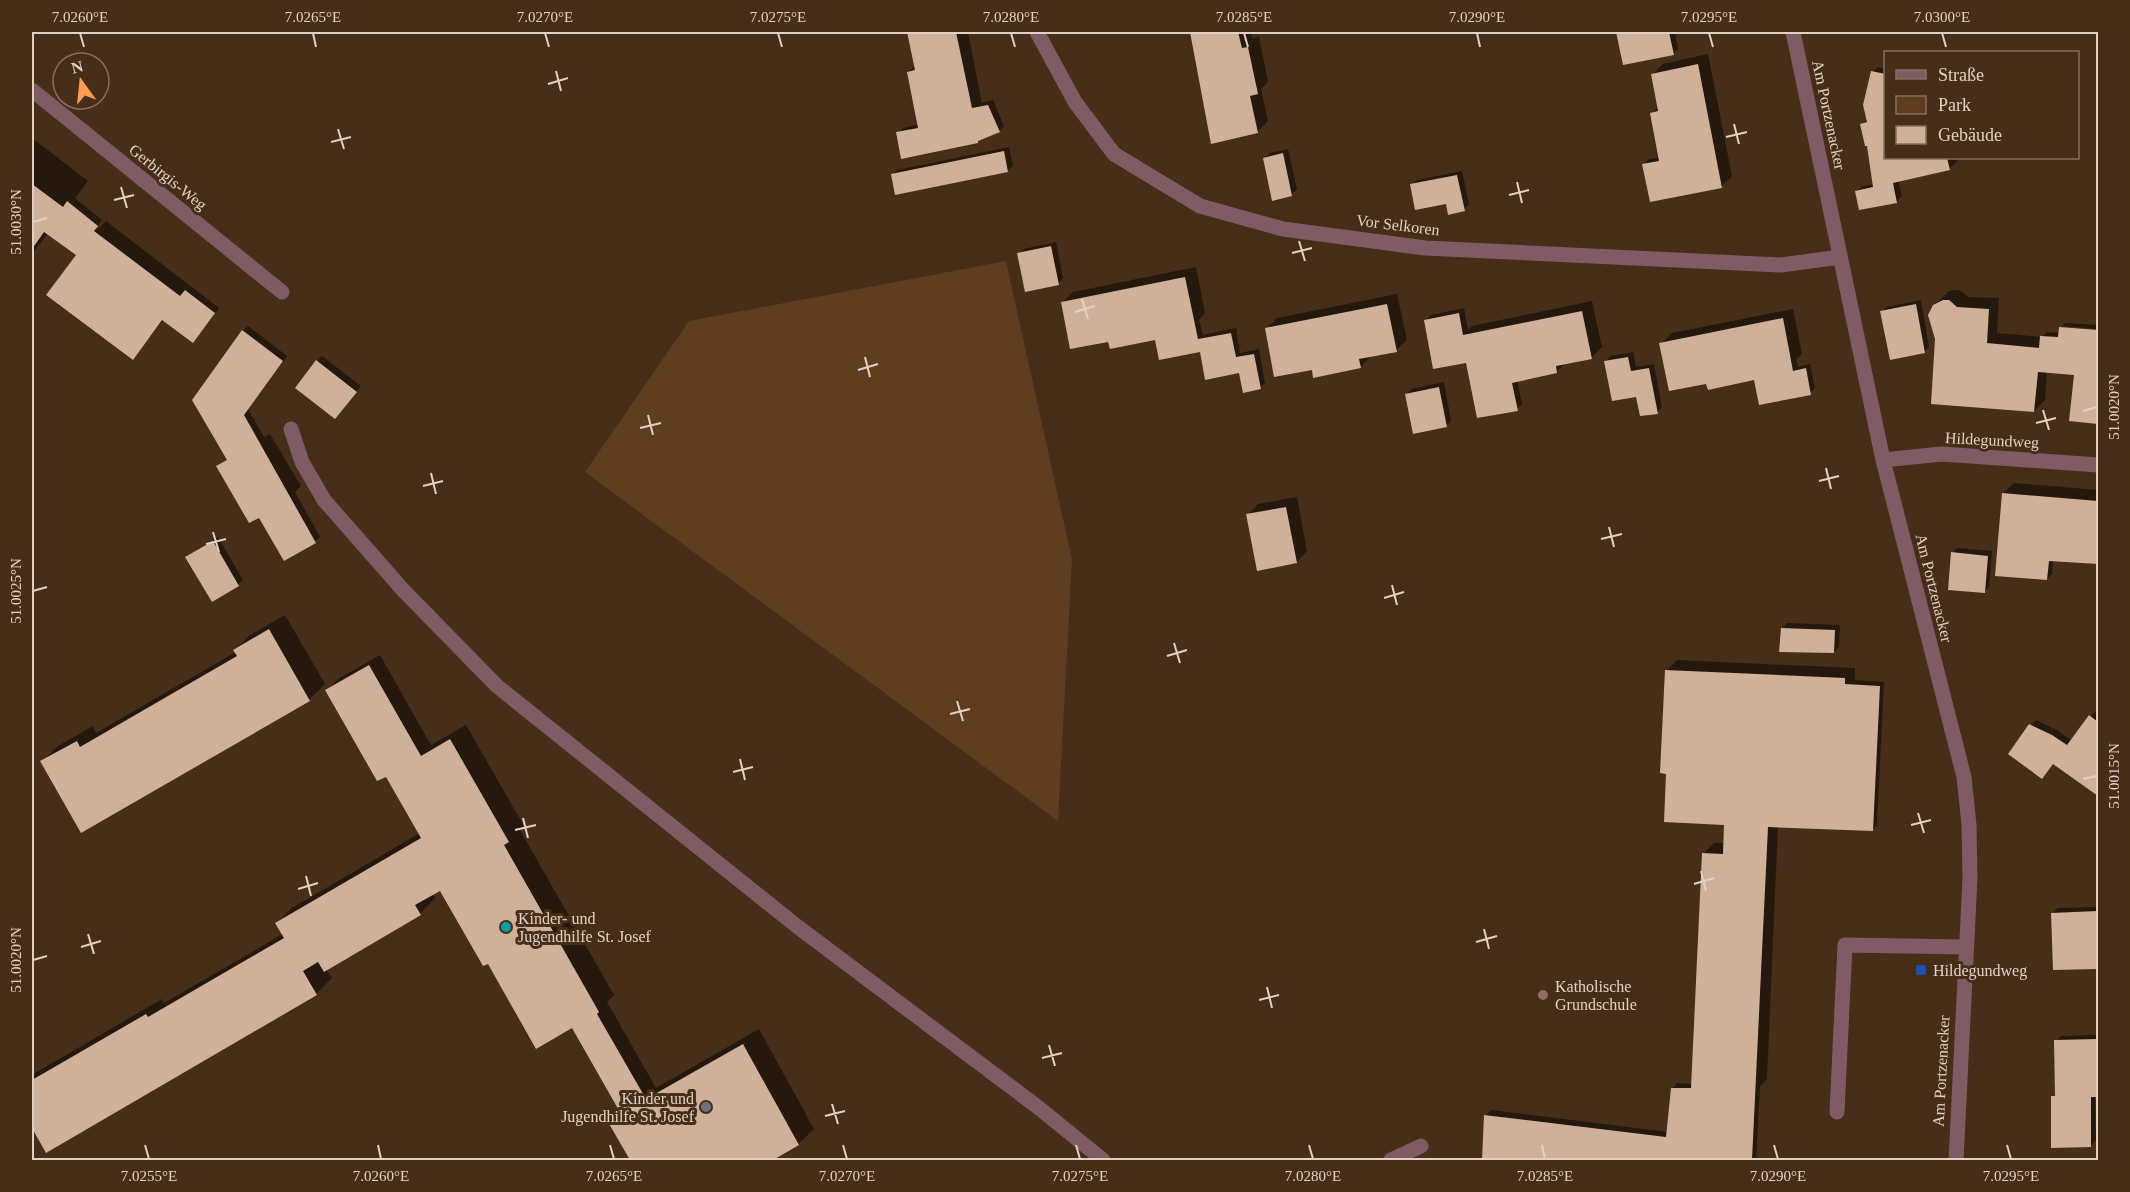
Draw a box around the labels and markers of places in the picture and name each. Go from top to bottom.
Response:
place label: Kinder- und Jugendhilfe St. Josef [518,910,652,946]
marker: Kinder- und Jugendhilfe St. Josef [499,920,513,934]
place label: Hildegundweg [1933,962,2027,980]
marker: Hildegundweg [1914,963,1928,977]
place label: Katholische Grundschule [1555,978,1637,1013]
marker: Katholische Grundschule [1536,988,1550,1002]
place label: Kinder und Jugendhilfe St. Josef [561,1090,695,1126]
marker: Kinder und Jugendhilfe St. Josef [699,1100,713,1114]

